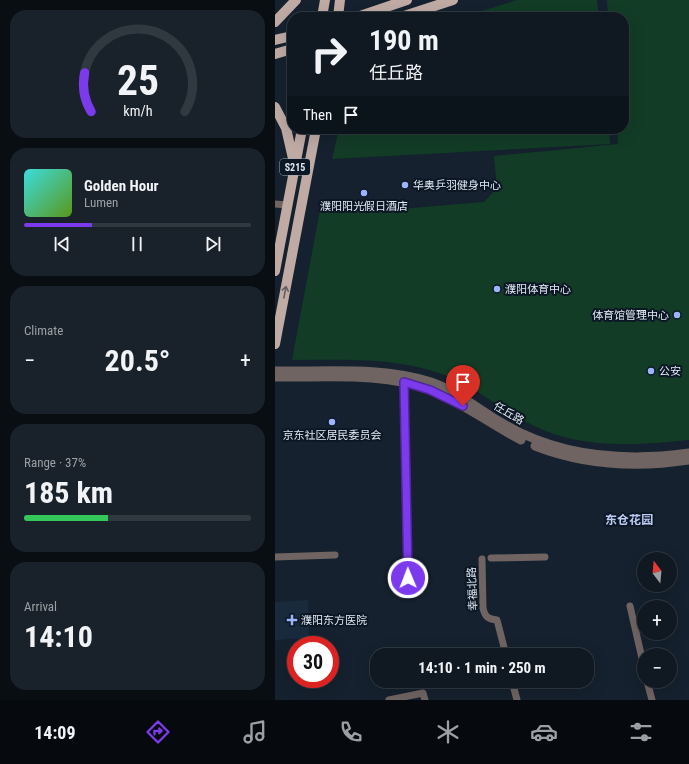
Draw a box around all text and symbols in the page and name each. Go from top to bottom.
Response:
text: 190 m [369,24,439,57]
icon: right [303,28,355,80]
text: 25 [116,56,159,105]
text: 任丘路 [369,62,423,83]
text: km/h [123,103,152,119]
icon: arrive [340,104,362,126]
text: Then [303,106,332,124]
road number: S215 [280,159,310,175]
text: Golden Hour [84,177,159,195]
place label: 华奥乒羽健身中心 [413,179,501,192]
marker: 华奥乒羽健身中心 [400,180,410,190]
marker: 濮阳阳光假日酒店 [359,188,369,198]
text: Lumen [84,195,118,210]
place label: 濮阳阳光假日酒店 [320,200,408,213]
icon: previous [51,233,73,255]
icon: pause [126,233,148,255]
icon: next [202,233,224,255]
place label: 濮阳体育中心 [505,283,571,296]
marker: 濮阳体育中心 [492,284,502,294]
one-way arrow [281,286,289,299]
place label: 体育馆管理中心 [592,309,669,322]
marker: 体育馆管理中心 [672,310,682,320]
text: Climate [24,323,63,338]
text: 20.5° [105,343,170,378]
text: − [24,348,35,373]
text: + [240,348,251,373]
pin [446,365,480,406]
place label: 公安 [659,365,681,378]
marker: 公安 [646,366,656,376]
icon: arrive [452,371,474,393]
street label: 任丘路 [491,399,526,427]
marker: 京东社区居民委员会 [327,417,337,427]
place label: 京东社区居民委员会 [283,429,382,442]
text: Range · 37% [24,455,86,470]
text: 185 km [24,475,113,510]
district label: 东仓花园 [605,513,653,527]
north arrow [637,552,677,592]
map controls [637,552,677,688]
position arrow [387,557,429,599]
street label: 幸福北路 [465,567,480,611]
text: Arrival [24,599,57,614]
button: + [637,600,677,640]
marker: 濮阳东方医院 [286,614,298,626]
place label: 濮阳东方医院 [301,614,367,627]
text: 14:10 [24,619,93,654]
speed limit sign: 30 [287,636,339,688]
button: − [637,648,677,688]
text: 14:10 · 1 min · 250 m [418,659,546,677]
icon: directions [144,718,172,746]
icon: music [241,718,269,746]
icon: phone [337,718,365,746]
icon: climate [434,718,462,746]
icon: car [530,718,558,746]
icon: filters [627,718,655,746]
text: 14:09 [34,722,76,743]

